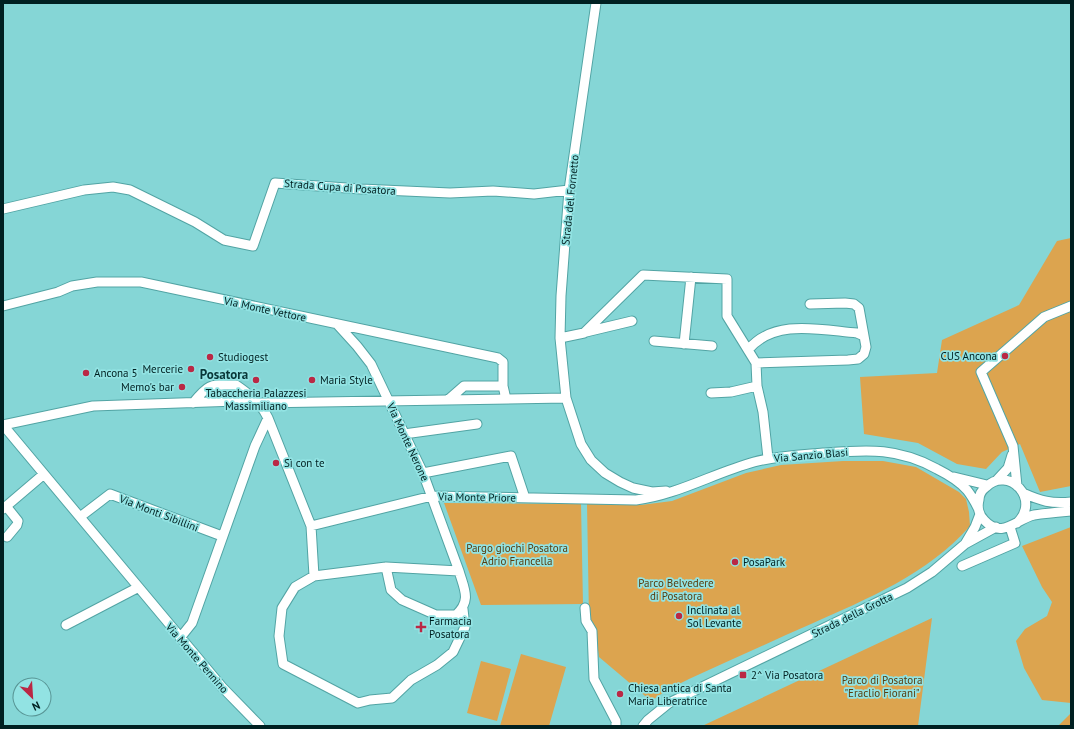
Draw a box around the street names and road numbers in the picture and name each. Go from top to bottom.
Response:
street label: Strada del Fornetto [558,154,582,246]
street label: Strada Cupa di Posatora [284,176,396,198]
street label: Via Monte Vettore [222,293,308,325]
street label: Via Monte Nerone [383,400,432,484]
street label: Via Sanzio Blasi [772,445,849,465]
street label: Via Monte Priore [437,489,517,505]
street label: Via Monti Sibillini [116,491,201,535]
street label: Strada della Grotta [809,589,895,641]
street label: Via Monte Pennino [162,619,231,696]

